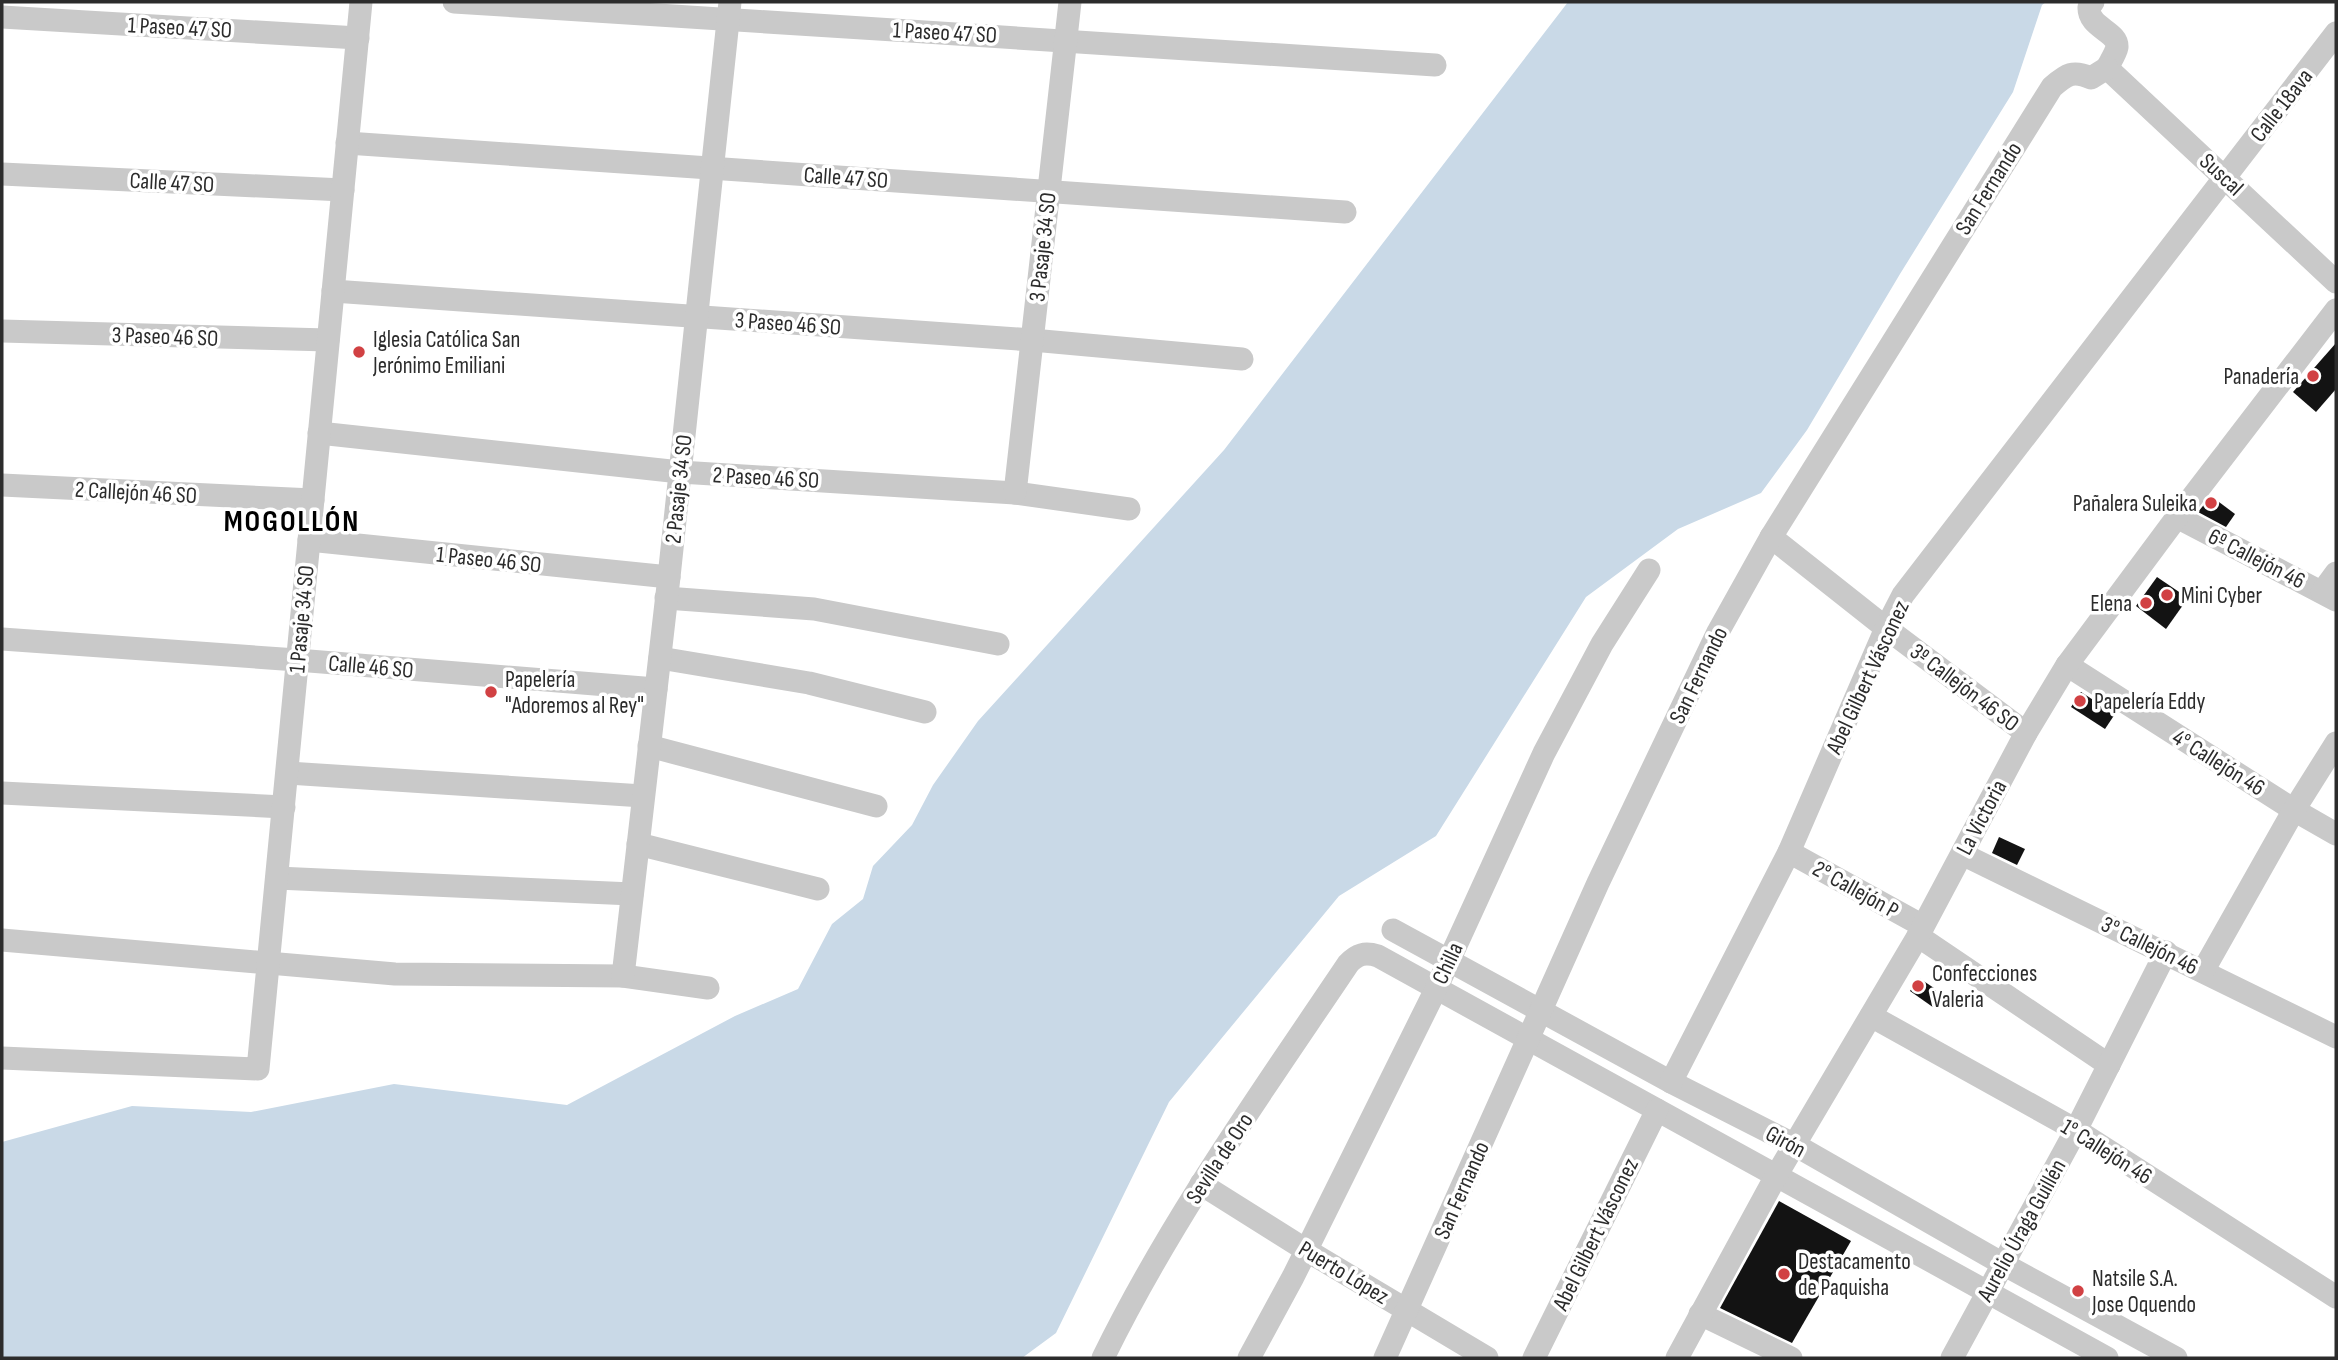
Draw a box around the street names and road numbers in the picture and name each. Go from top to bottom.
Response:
street label: 1 Paseo 47 SO [127,11,233,45]
street label: 1 Paseo 47 SO [892,16,998,50]
street label: Calle 18ava [2244,63,2319,148]
street label: San Fernando [1949,137,2028,240]
street label: Suscal [2194,148,2249,202]
street label: Calle 47 SO [803,161,889,195]
street label: Calle 47 SO [129,167,215,199]
street label: 3 Pasaje 34 SO [1023,191,1063,303]
street label: 3 Paseo 46 SO [734,306,842,342]
street label: 3 Paseo 46 SO [111,321,219,353]
street label: 2 Pasaje 34 SO [659,433,699,545]
street label: 2 Paseo 46 SO [712,461,820,495]
street label: 2 Callejón 46 SO [74,476,198,510]
street label: 6º Callejón 46 [2203,523,2310,595]
street label: 1 Paseo 46 SO [435,541,543,579]
street label: 1 Pasaje 34 SO [283,564,321,674]
street label: Abel Gilbert Vásconez [1820,596,1916,759]
street label: San Fernando [1663,623,1734,728]
street label: 3º Callejón 46 SO [1904,638,2024,738]
street label: Calle 46 SO [327,649,415,685]
street label: 4° Callejón 46 [2167,724,2270,802]
street label: La Victoria [1951,775,2013,860]
street label: 2° Callejón P [1807,855,1904,925]
street label: 3° Callejón 46 [2096,910,2203,981]
street label: Chilla [1426,938,1470,989]
street label: Sevilla de Oro [1180,1108,1260,1209]
street label: 1° Callejón 46 [2056,1113,2157,1191]
street label: Girón [1761,1120,1810,1164]
street label: San Fernando [1428,1137,1496,1244]
street label: Abel Gilbert Vásconez [1546,1154,1645,1316]
street label: Aurelio Úraga Guillén [1971,1155,2072,1307]
street label: Puerto López [1293,1235,1394,1311]

